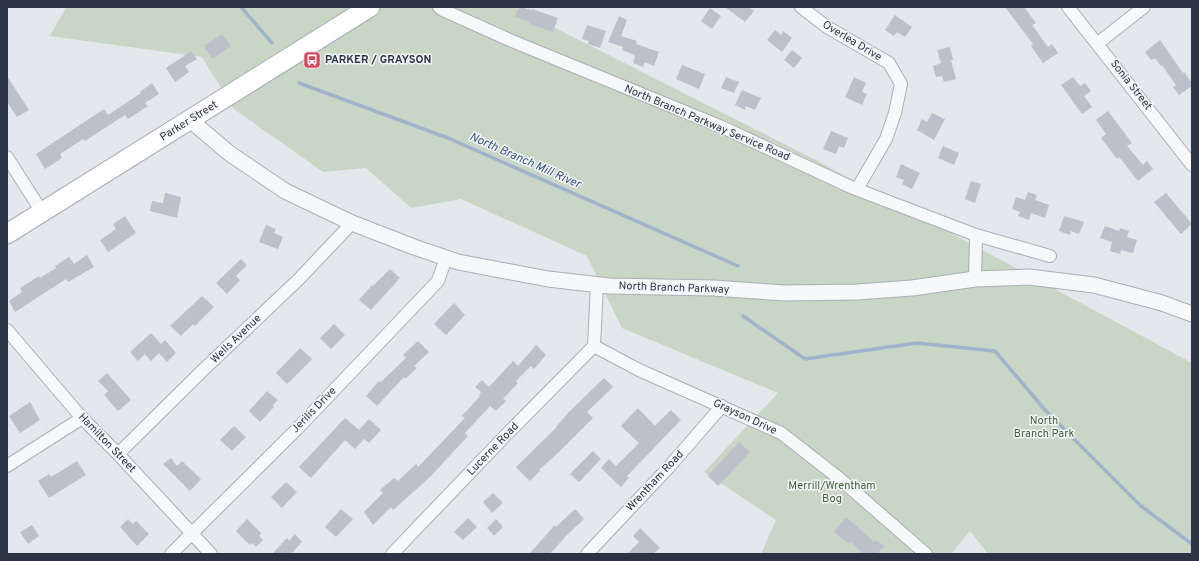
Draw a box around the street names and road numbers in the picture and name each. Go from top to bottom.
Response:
street label: Overlea Drive [820,18,884,64]
street label: Sonia Street [1107,57,1155,113]
street label: North Branch Parkway Service Road [622,82,792,164]
street label: Parker Street [157,98,221,144]
street label: North Branch Parkway [618,279,730,297]
street label: Wells Avenue [208,311,264,367]
street label: Jerilis Drive [289,384,339,436]
street label: Grayson Drive [711,396,779,438]
street label: Hamilton Street [75,410,139,476]
street label: Lucerne Road [464,420,522,478]
street label: Wrentham Road [623,448,687,514]

